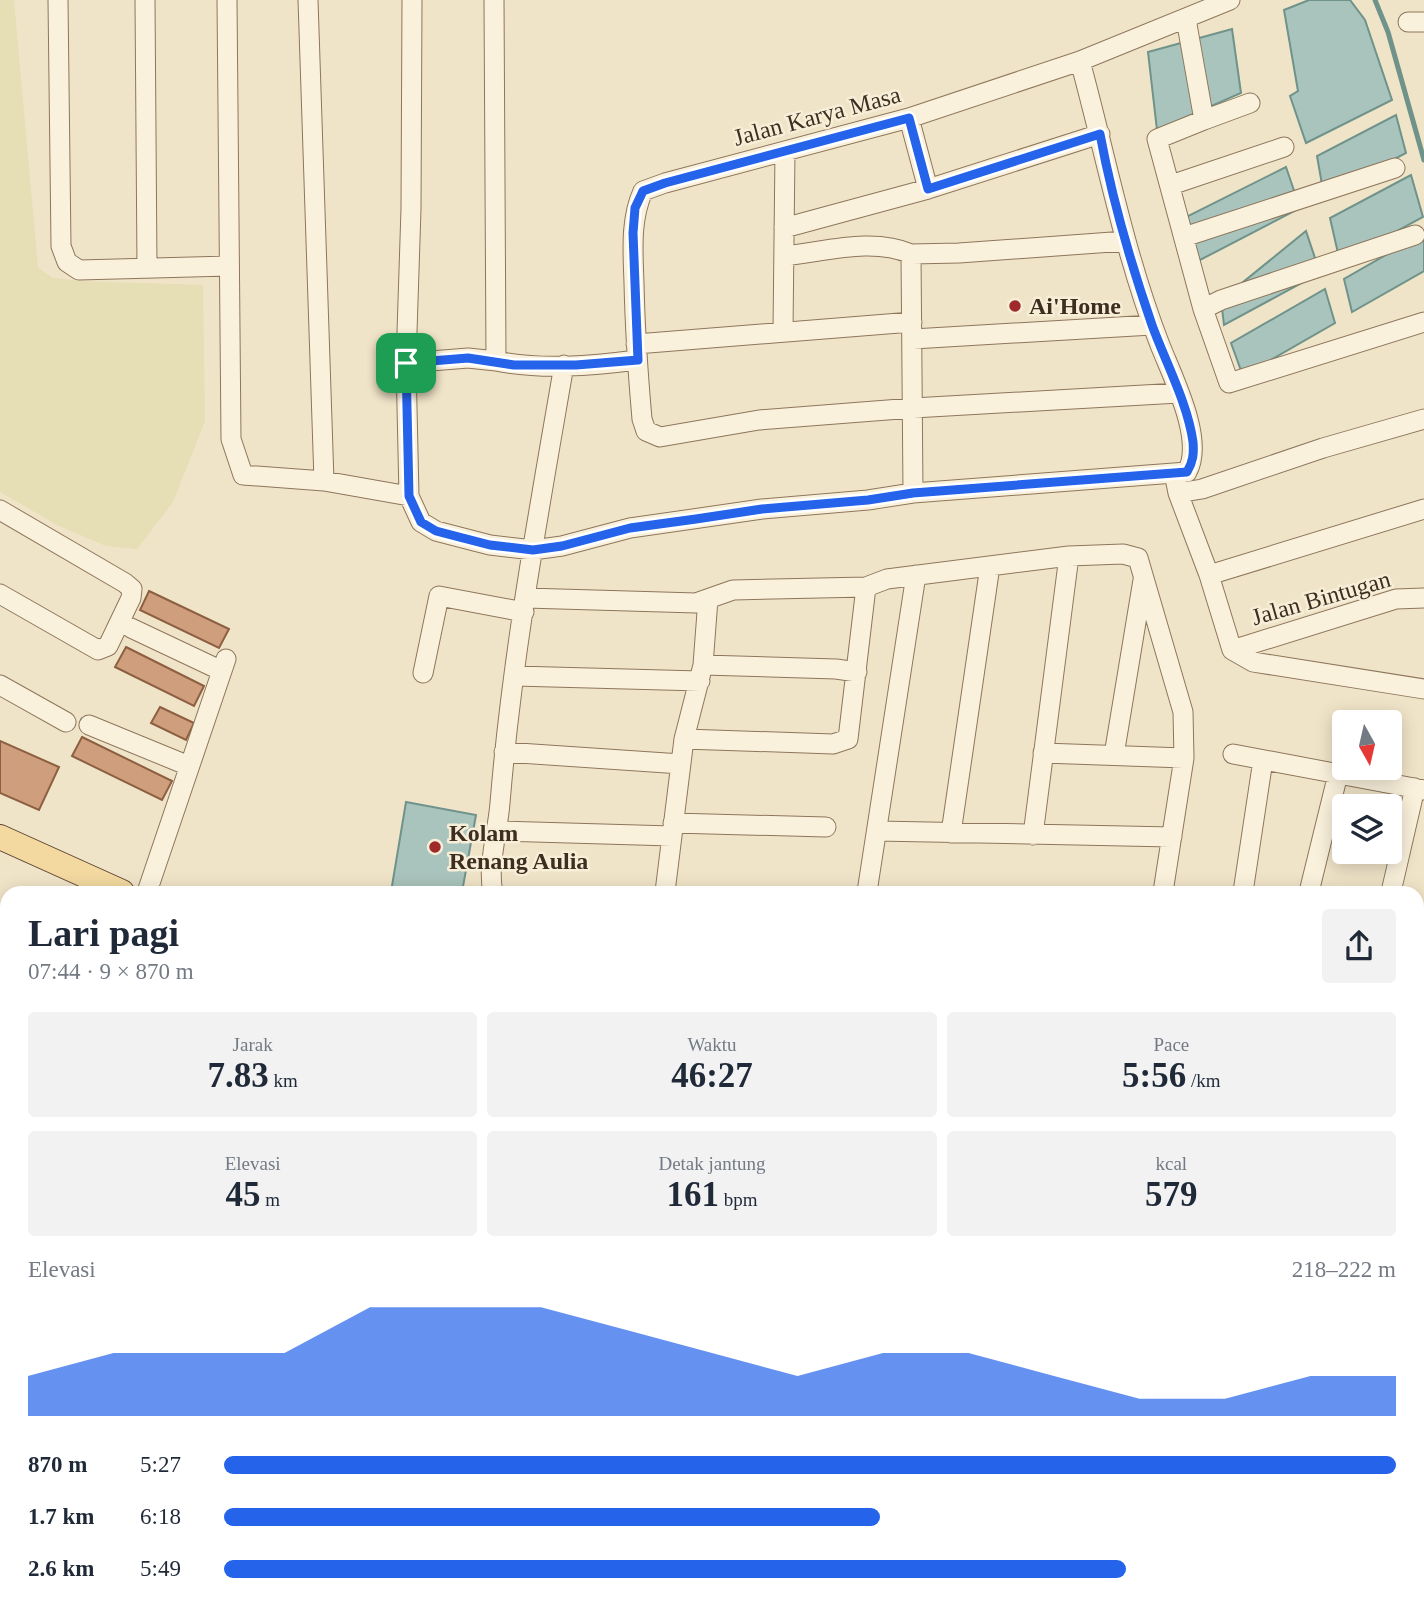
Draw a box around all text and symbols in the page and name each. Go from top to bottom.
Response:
street label: Jalan Karya Masa [731,81,904,151]
place label: Ai'Home [1029,293,1121,319]
marker: Ai'Home [1007,298,1023,314]
pin [376,333,436,393]
icon: arrive [387,344,425,382]
street label: Jalan Bintugan [1249,566,1393,630]
north arrow [1332,710,1402,780]
map controls [1332,710,1402,864]
button: layers [1332,794,1402,864]
place label: Kolam Renang Aulia [449,820,588,874]
marker: Kolam Renang Aulia [427,839,443,855]
button: share [1322,909,1396,983]
text: Lari pagi [28,912,179,954]
text: 07:44 · 9 × 870 m [28,959,194,984]
text: Jarak [233,1034,273,1055]
text: Waktu [687,1034,737,1055]
text: Pace [1153,1034,1189,1055]
text: 7.83 [208,1056,269,1095]
text: 46:27 [671,1056,753,1095]
text: 5:56 [1122,1056,1186,1095]
text: km [269,1070,298,1091]
text: /km [1186,1070,1221,1091]
text: Elevasi [225,1153,281,1174]
text: Detak jantung [658,1153,766,1174]
text: kcal [1156,1153,1187,1174]
text: 45 [225,1175,260,1214]
text: 161 [666,1175,719,1214]
text: 579 [1145,1175,1198,1214]
text: m [260,1189,280,1210]
text: bpm [719,1189,758,1210]
text: Elevasi [28,1257,96,1282]
text: 218–222 m [1292,1257,1396,1282]
text: 870 m [28,1452,87,1477]
text: 5:27 [140,1452,181,1477]
text: 1.7 km [28,1504,94,1529]
text: 6:18 [140,1504,181,1529]
text: 2.6 km [28,1556,94,1581]
text: 5:49 [140,1556,181,1581]

